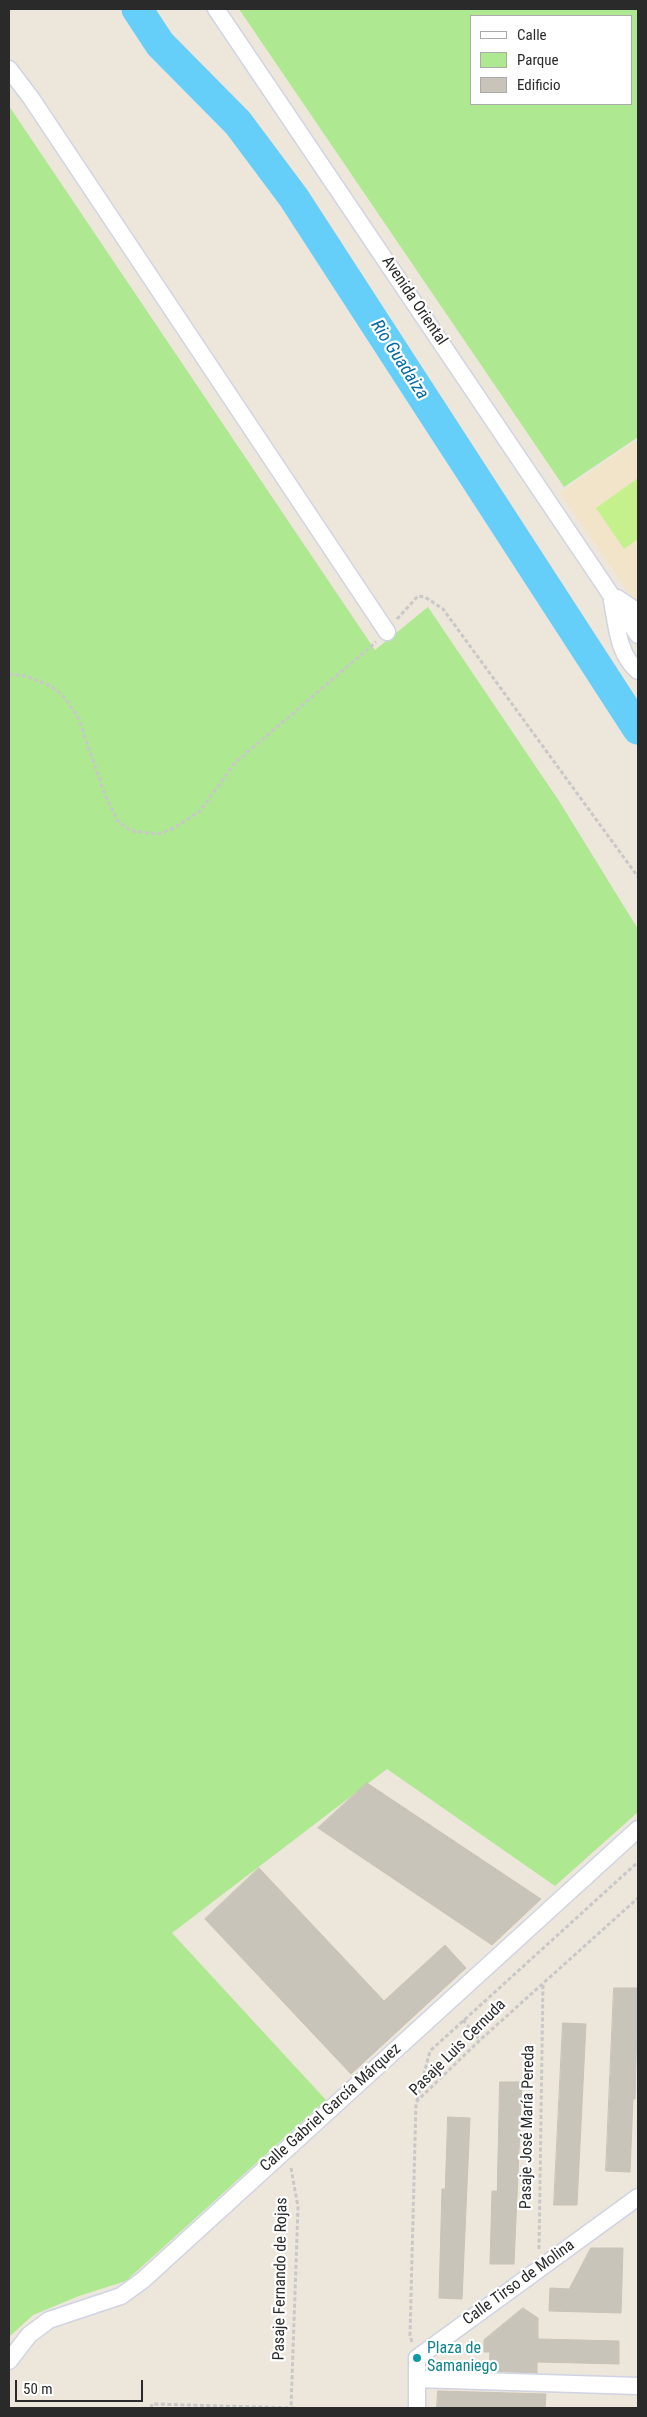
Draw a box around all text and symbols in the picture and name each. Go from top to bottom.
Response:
legend [470,15,632,105]
text: Calle [517,26,547,44]
text: Parque [517,51,559,69]
text: Edificio [517,76,560,94]
street label: Avenida Oriental [377,253,451,349]
water label: Rio Guadaiza [365,316,433,404]
street label: Pasaje Luis Cernuda [406,1996,510,2100]
street label: Calle Gabriel García Márquez [257,2040,405,2176]
street label: Pasaje José María Pereda [517,2045,539,2209]
street label: Pasaje Fernando de Rojas [270,2197,292,2361]
street label: Calle Tirso de Molina [460,2236,578,2330]
place label: Plaza de Samaniego [427,2339,498,2377]
marker: Plaza de Samaniego [411,2352,423,2364]
scale bar [18,2370,145,2402]
text: 50 m [23,2380,53,2398]

